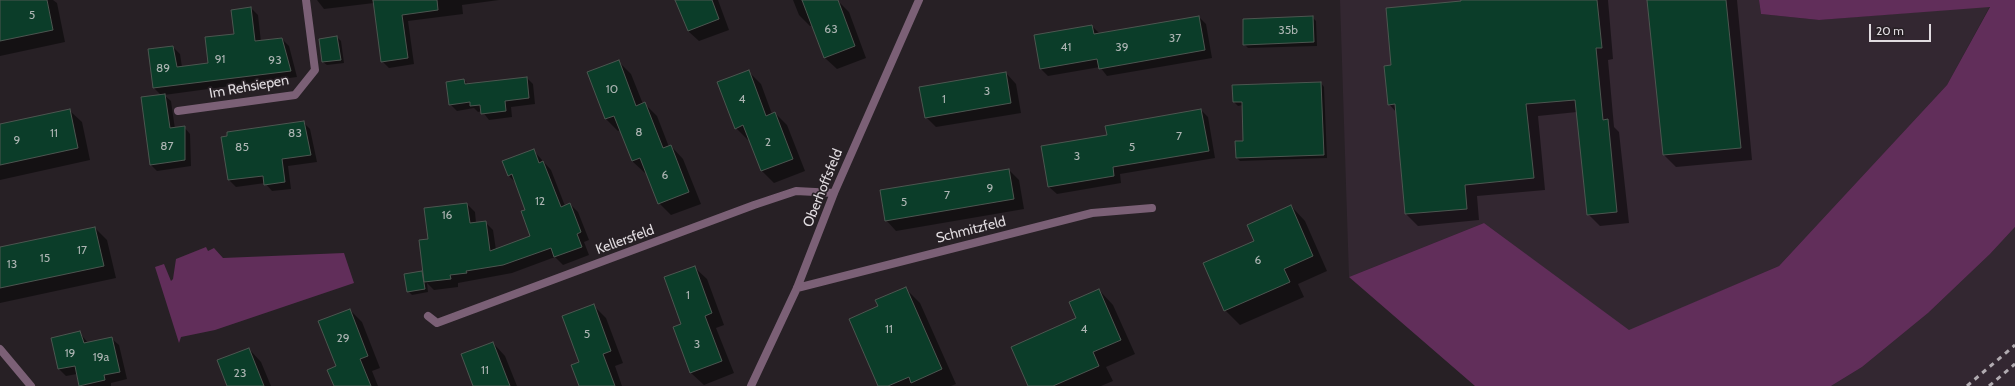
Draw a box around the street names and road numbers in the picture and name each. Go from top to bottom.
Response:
street label: Im Rehsiepen [208,72,290,102]
street label: Oberhoffsfeld [800,146,846,230]
street label: Schmitzfeld [934,213,1008,247]
street label: Kellersfeld [593,222,657,258]

